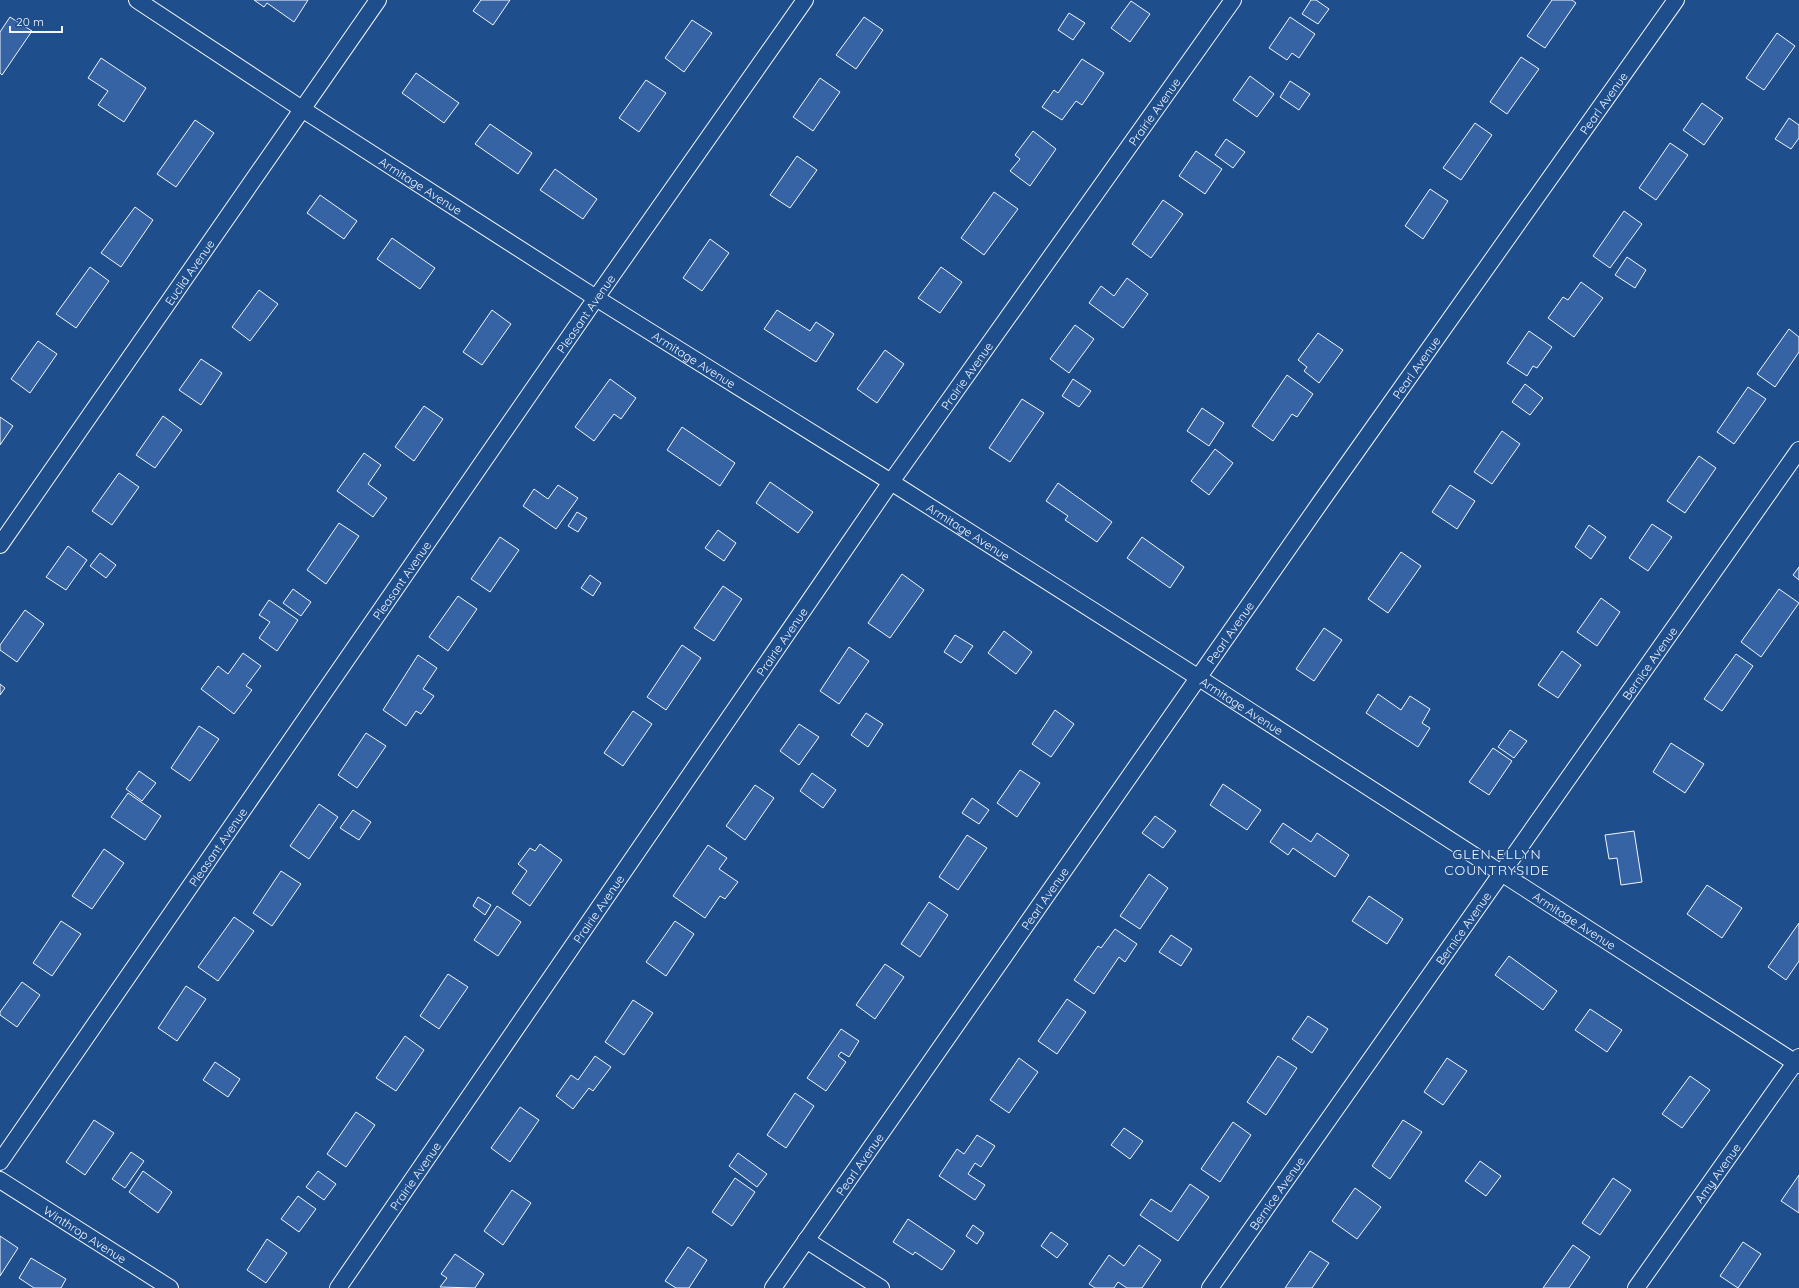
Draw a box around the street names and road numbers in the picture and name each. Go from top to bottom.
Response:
street label: Pearl Avenue [1576,69,1631,137]
street label: Prairie Avenue [1125,74,1183,148]
street label: Armitage Avenue [377,153,465,218]
street label: Euclid Avenue [161,236,217,308]
street label: Pleasant Avenue [553,271,618,356]
street label: Armitage Avenue [650,328,739,391]
street label: Pearl Avenue [1389,333,1443,401]
street label: Prairie Avenue [937,338,996,412]
street label: Armitage Avenue [924,499,1013,564]
street label: Pleasant Avenue [369,538,434,622]
street label: Pearl Avenue [1203,598,1257,667]
street label: Prairie Avenue [753,604,810,679]
street label: Bernice Avenue [1618,623,1680,702]
street label: Armitage Avenue [1198,673,1286,738]
street label: Pleasant Avenue [185,804,250,889]
street label: Pearl Avenue [1018,864,1072,932]
street label: Prairie Avenue [569,871,627,946]
street label: Bernice Avenue [1432,888,1494,968]
street label: Armitage Avenue [1530,888,1619,953]
street label: Pearl Avenue [832,1130,886,1198]
street label: Prairie Avenue [386,1139,444,1213]
street label: Amy Avenue [1691,1140,1744,1206]
street label: Bernice Avenue [1246,1153,1308,1233]
street label: Winthrop Avenue [41,1202,130,1266]

